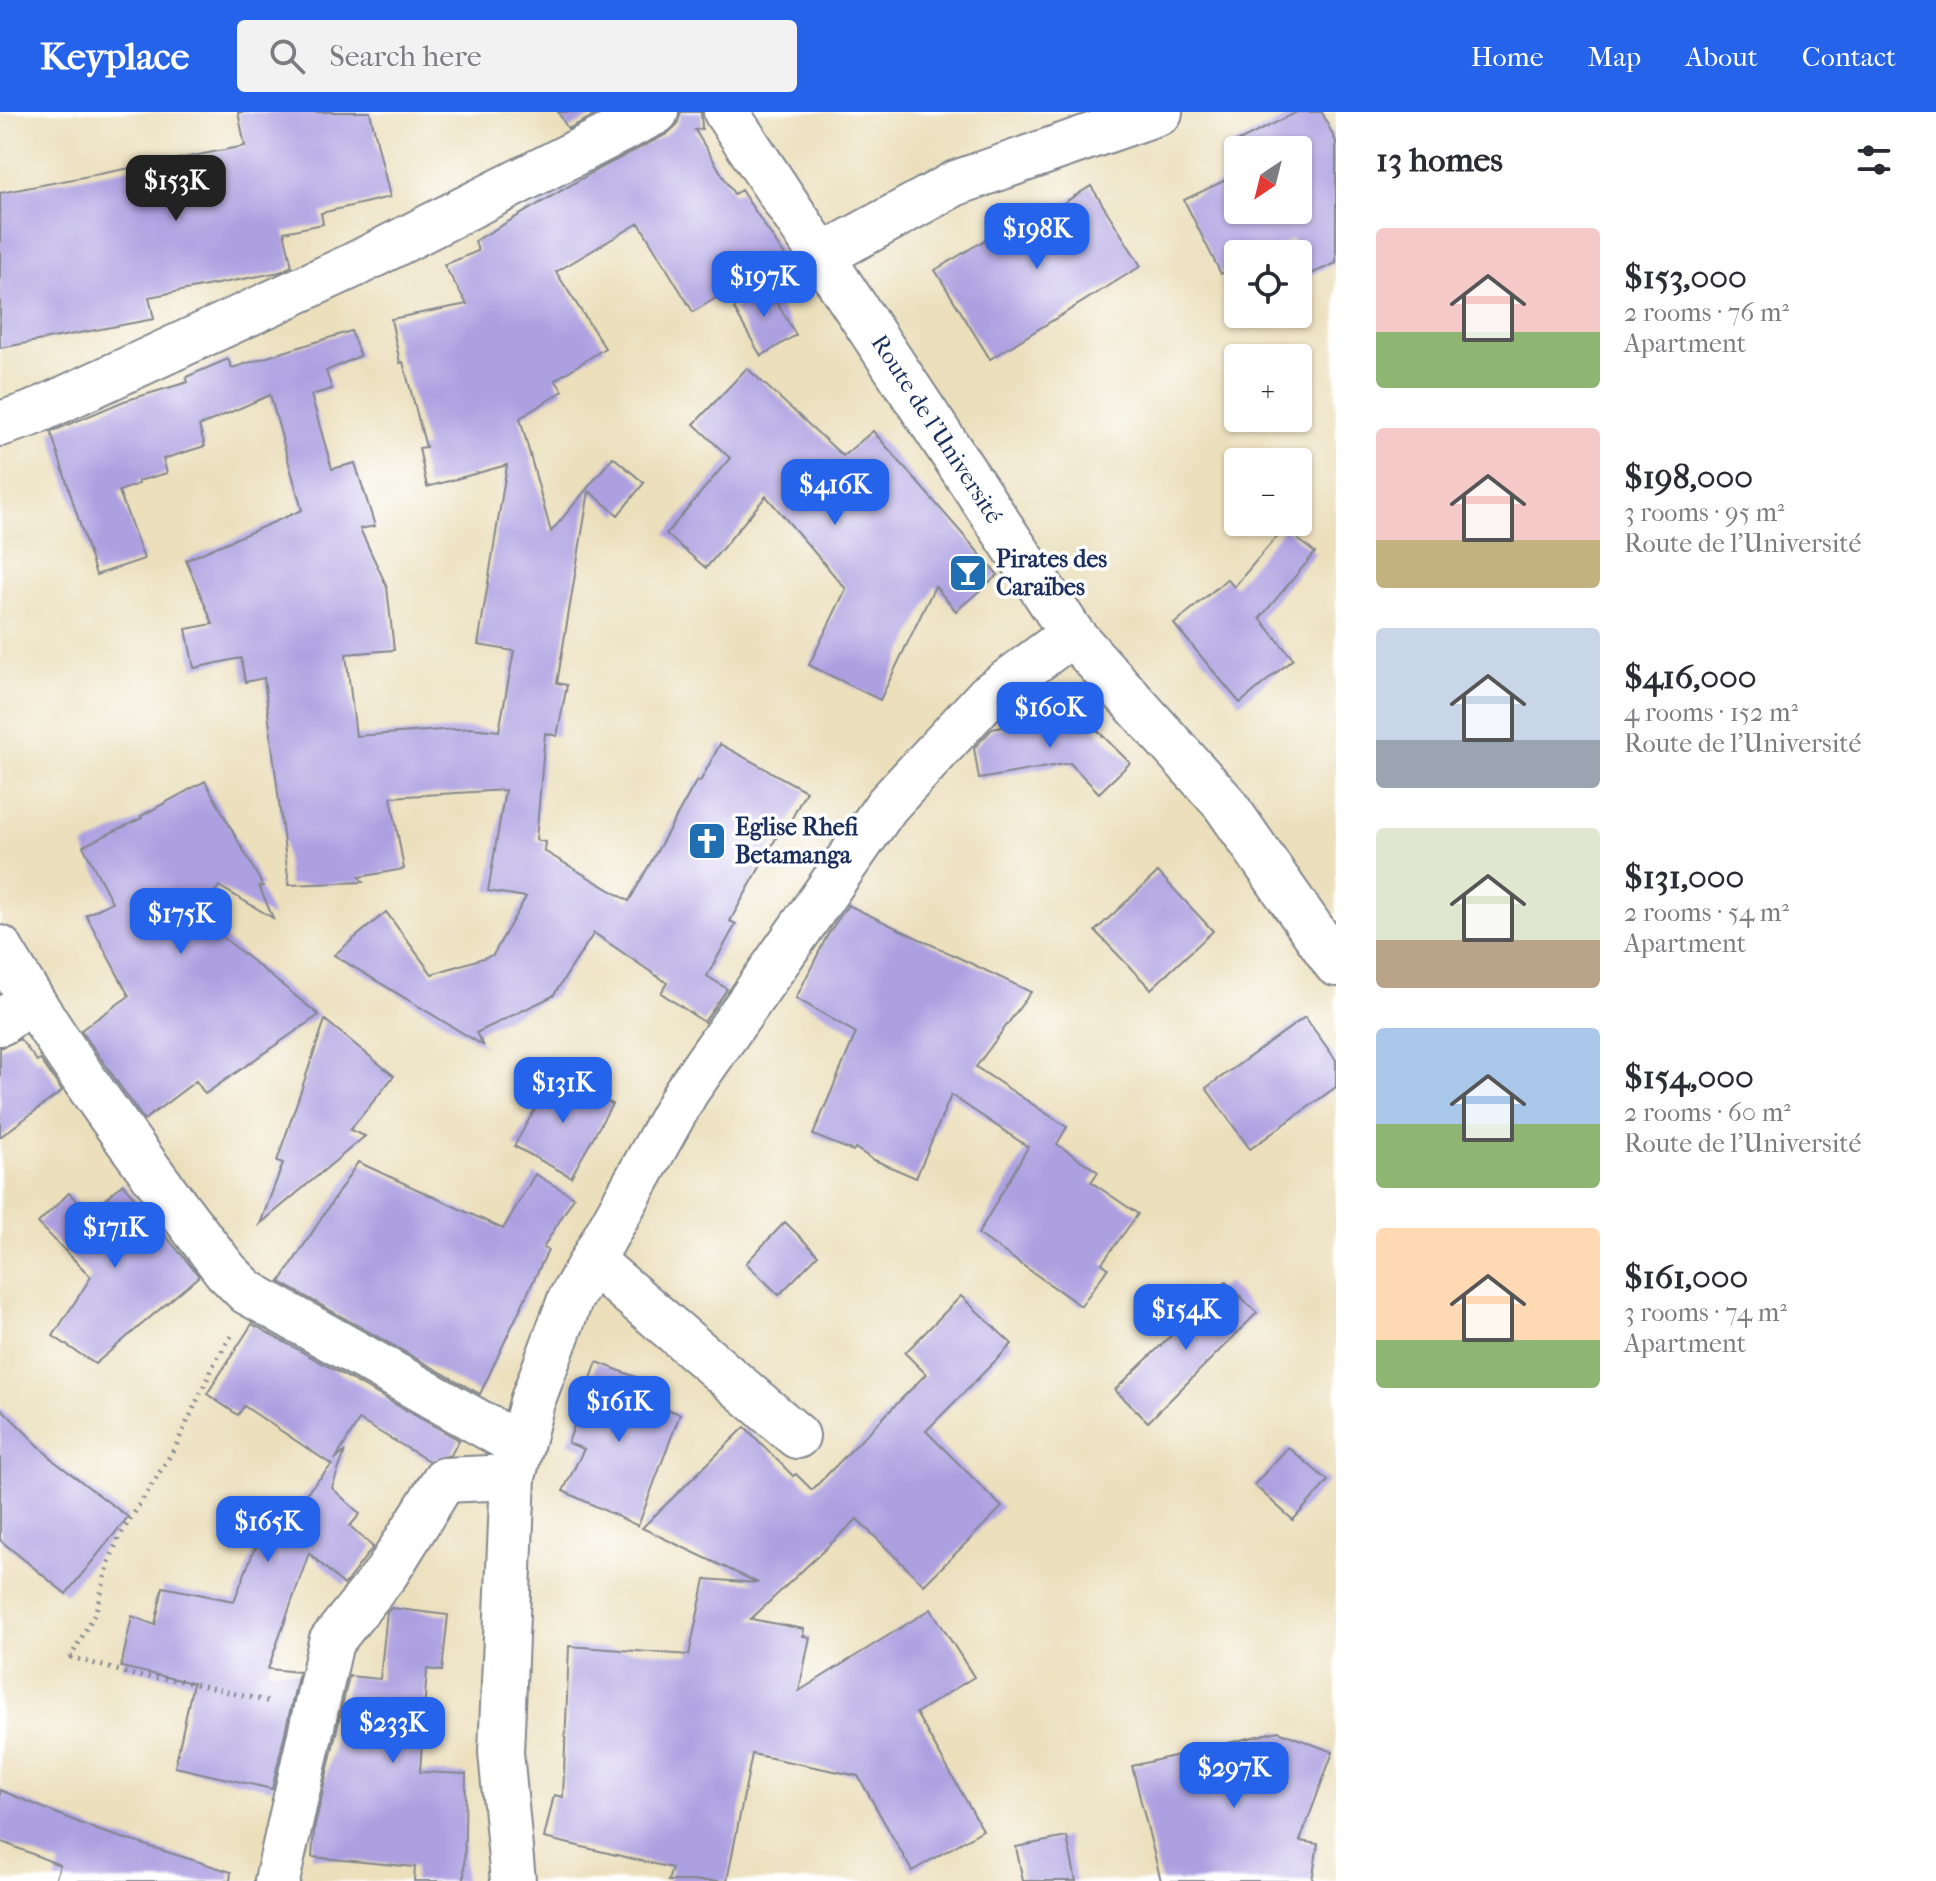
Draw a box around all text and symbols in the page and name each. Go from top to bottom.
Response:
search box [237,20,797,92]
text: Keyplace [40,34,189,79]
icon: search [265,34,309,78]
text: Search here [329,39,482,74]
text: Home [1471,40,1544,73]
text: Map [1588,40,1641,73]
text: About [1685,40,1758,73]
text: Contact [1802,40,1896,73]
north arrow [1224,136,1312,224]
map controls [1224,136,1312,536]
icon: filters [1852,138,1896,182]
text: 13 homes [1376,140,1503,180]
pin: $153K [120,155,232,223]
text: $153K [144,165,208,196]
pin: $198K [981,203,1093,271]
text: $198K [1002,213,1072,244]
button: locate [1224,240,1312,328]
pin: $197K [708,251,820,319]
text: $153,000 [1624,257,1747,297]
icon: home [1440,260,1536,356]
text: $197K [730,261,798,292]
text: 2 rooms · 76 m² [1624,297,1789,328]
text: Apartment [1624,328,1746,359]
street label: Route de l'Université [866,329,1008,529]
button: + [1224,344,1312,432]
button: − [1224,448,1312,536]
text: $198,000 [1624,457,1753,497]
pin: $416K [779,459,891,527]
icon: home [1440,460,1536,556]
text: $416K [799,469,871,500]
text: 3 rooms · 95 m² [1624,497,1784,528]
text: Route de l'Université [1624,528,1861,559]
place label: Pirates des Caraïbes [996,545,1107,601]
bar icon: Pirates des Caraïbes [947,552,989,594]
text: $416,000 [1624,657,1757,697]
icon: home [1440,660,1536,756]
pin: $160K [994,682,1106,750]
text: $160K [1015,692,1085,723]
text: 4 rooms · 152 m² [1624,697,1798,728]
text: Route de l'Université [1624,728,1861,759]
place label: Eglise Rhefi Betamanga [735,813,859,869]
church icon: Eglise Rhefi Betamanga [686,820,728,862]
text: $131,000 [1624,857,1744,897]
icon: home [1440,860,1536,956]
pin: $175K [125,888,237,956]
text: 2 rooms · 54 m² [1624,897,1789,928]
text: $175K [148,898,214,929]
text: Apartment [1624,928,1746,959]
pin: $131K [507,1057,619,1125]
text: $154,000 [1624,1057,1754,1097]
icon: home [1440,1060,1536,1156]
text: $131K [532,1067,594,1098]
text: 2 rooms · 60 m² [1624,1097,1791,1128]
text: Route de l'Université [1624,1128,1861,1159]
pin: $171K [59,1202,171,1270]
text: $171K [83,1212,147,1243]
text: $161,000 [1624,1257,1748,1297]
icon: home [1440,1260,1536,1356]
pin: $154K [1130,1284,1242,1352]
text: $154K [1152,1294,1220,1325]
text: 3 rooms · 74 m² [1624,1297,1787,1328]
text: Apartment [1624,1328,1746,1359]
pin: $161K [563,1376,675,1444]
text: $161K [586,1386,652,1417]
pin: $165K [212,1496,324,1564]
text: $165K [234,1506,302,1537]
pin: $233K [337,1697,449,1765]
text: $233K [359,1707,427,1738]
pin: $297K [1178,1742,1290,1810]
text: $297K [1198,1752,1270,1783]

